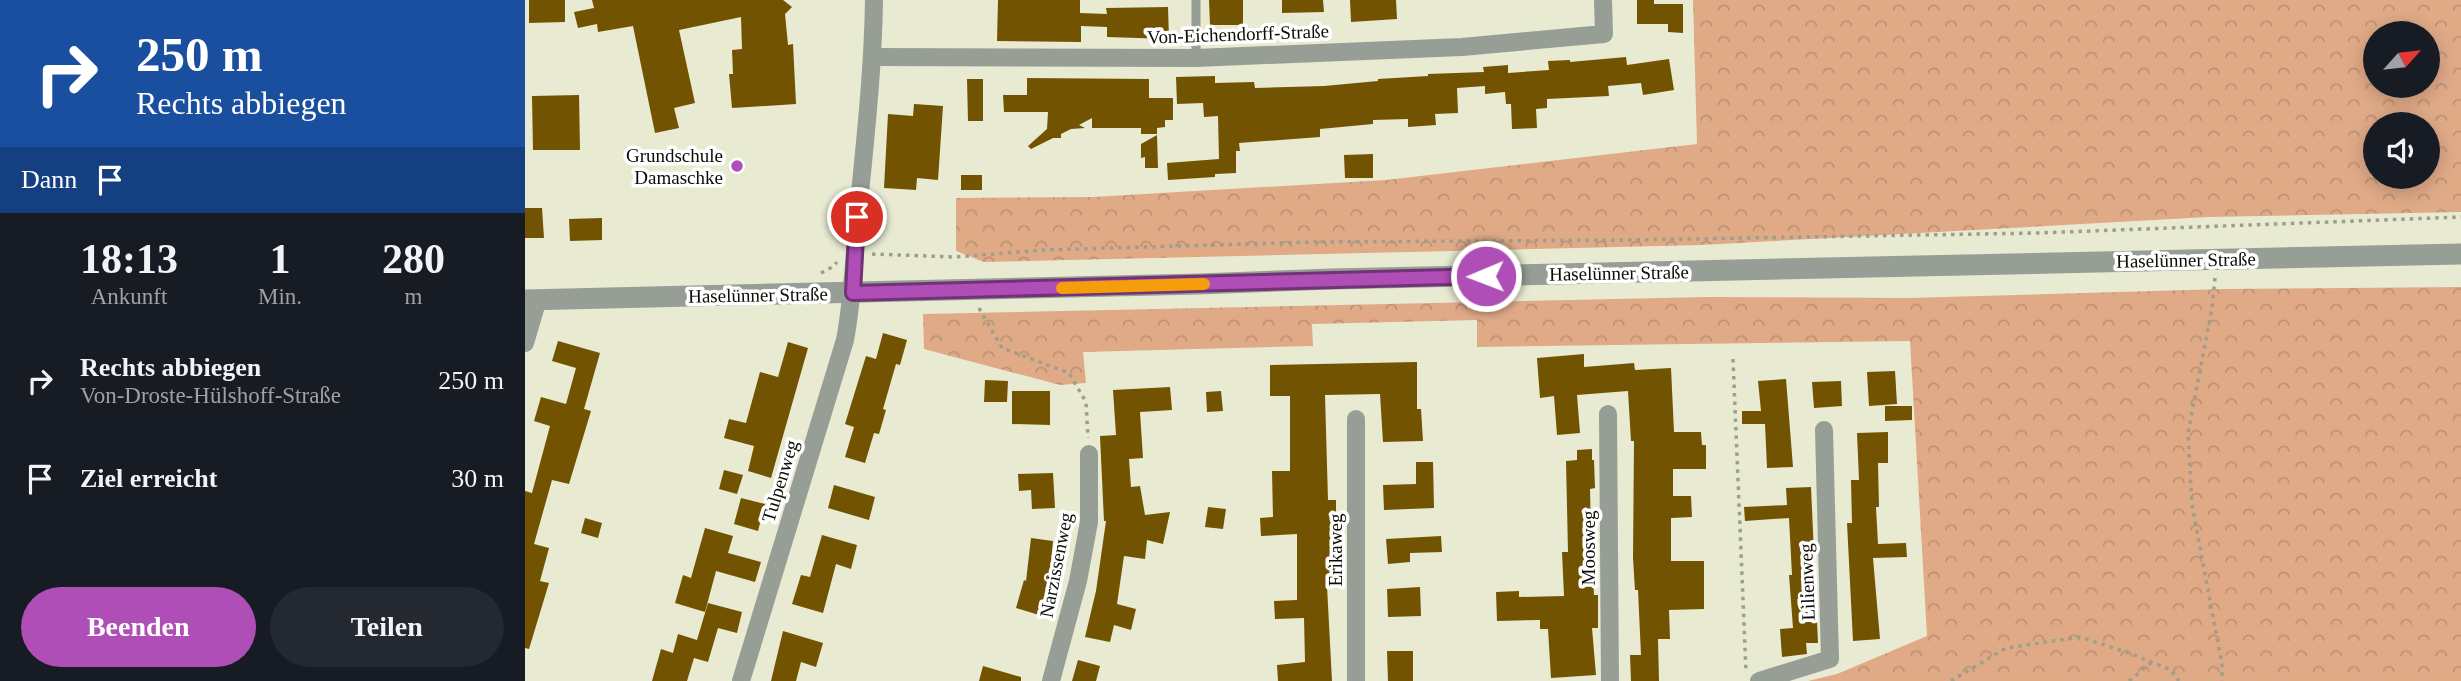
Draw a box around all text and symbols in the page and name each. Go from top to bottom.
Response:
street label: Von-Eichendorff-Straße [1147,20,1329,48]
north arrow [2363,21,2439,98]
map controls [2363,21,2440,189]
text: 250 m [136,27,263,82]
icon: right [21,28,112,119]
text: Rechts abbiegen [136,85,347,121]
button: sound [2363,112,2440,189]
place label: Grundschule Damaschke [626,145,723,188]
marker: Grundschule Damaschke [729,158,745,174]
icon: arrive [91,161,129,199]
text: Dann [21,165,77,194]
pin [827,187,887,247]
icon: arrive [838,198,876,236]
text: 18:13 [80,236,178,282]
text: 1 [269,236,290,282]
text: 280 [382,236,445,282]
position arrow [1449,239,1523,313]
street label: Haselünner Straße [2116,248,2256,272]
street label: Haselünner Straße [1549,261,1689,285]
street label: Haselünner Straße [688,283,828,307]
text: Ankunft [91,284,167,309]
text: Min. [258,284,302,309]
text: m [405,284,422,309]
text: Rechts abbiegen [80,353,261,382]
icon: right [21,362,59,400]
text: 250 m [438,366,504,395]
text: Von-Droste-Hülshoff-Straße [80,383,341,408]
street label: Tulpenweg [758,437,803,525]
icon: arrive [21,460,59,498]
text: Ziel erreicht [80,464,217,493]
text: 30 m [451,464,504,493]
street label: Narzissenweg [1036,510,1077,619]
street label: Moosweg [1578,510,1599,585]
street label: Erikaweg [1325,513,1346,586]
street label: Lilienweg [1795,543,1819,621]
button: Beenden [21,587,256,667]
button: Teilen [270,587,504,667]

